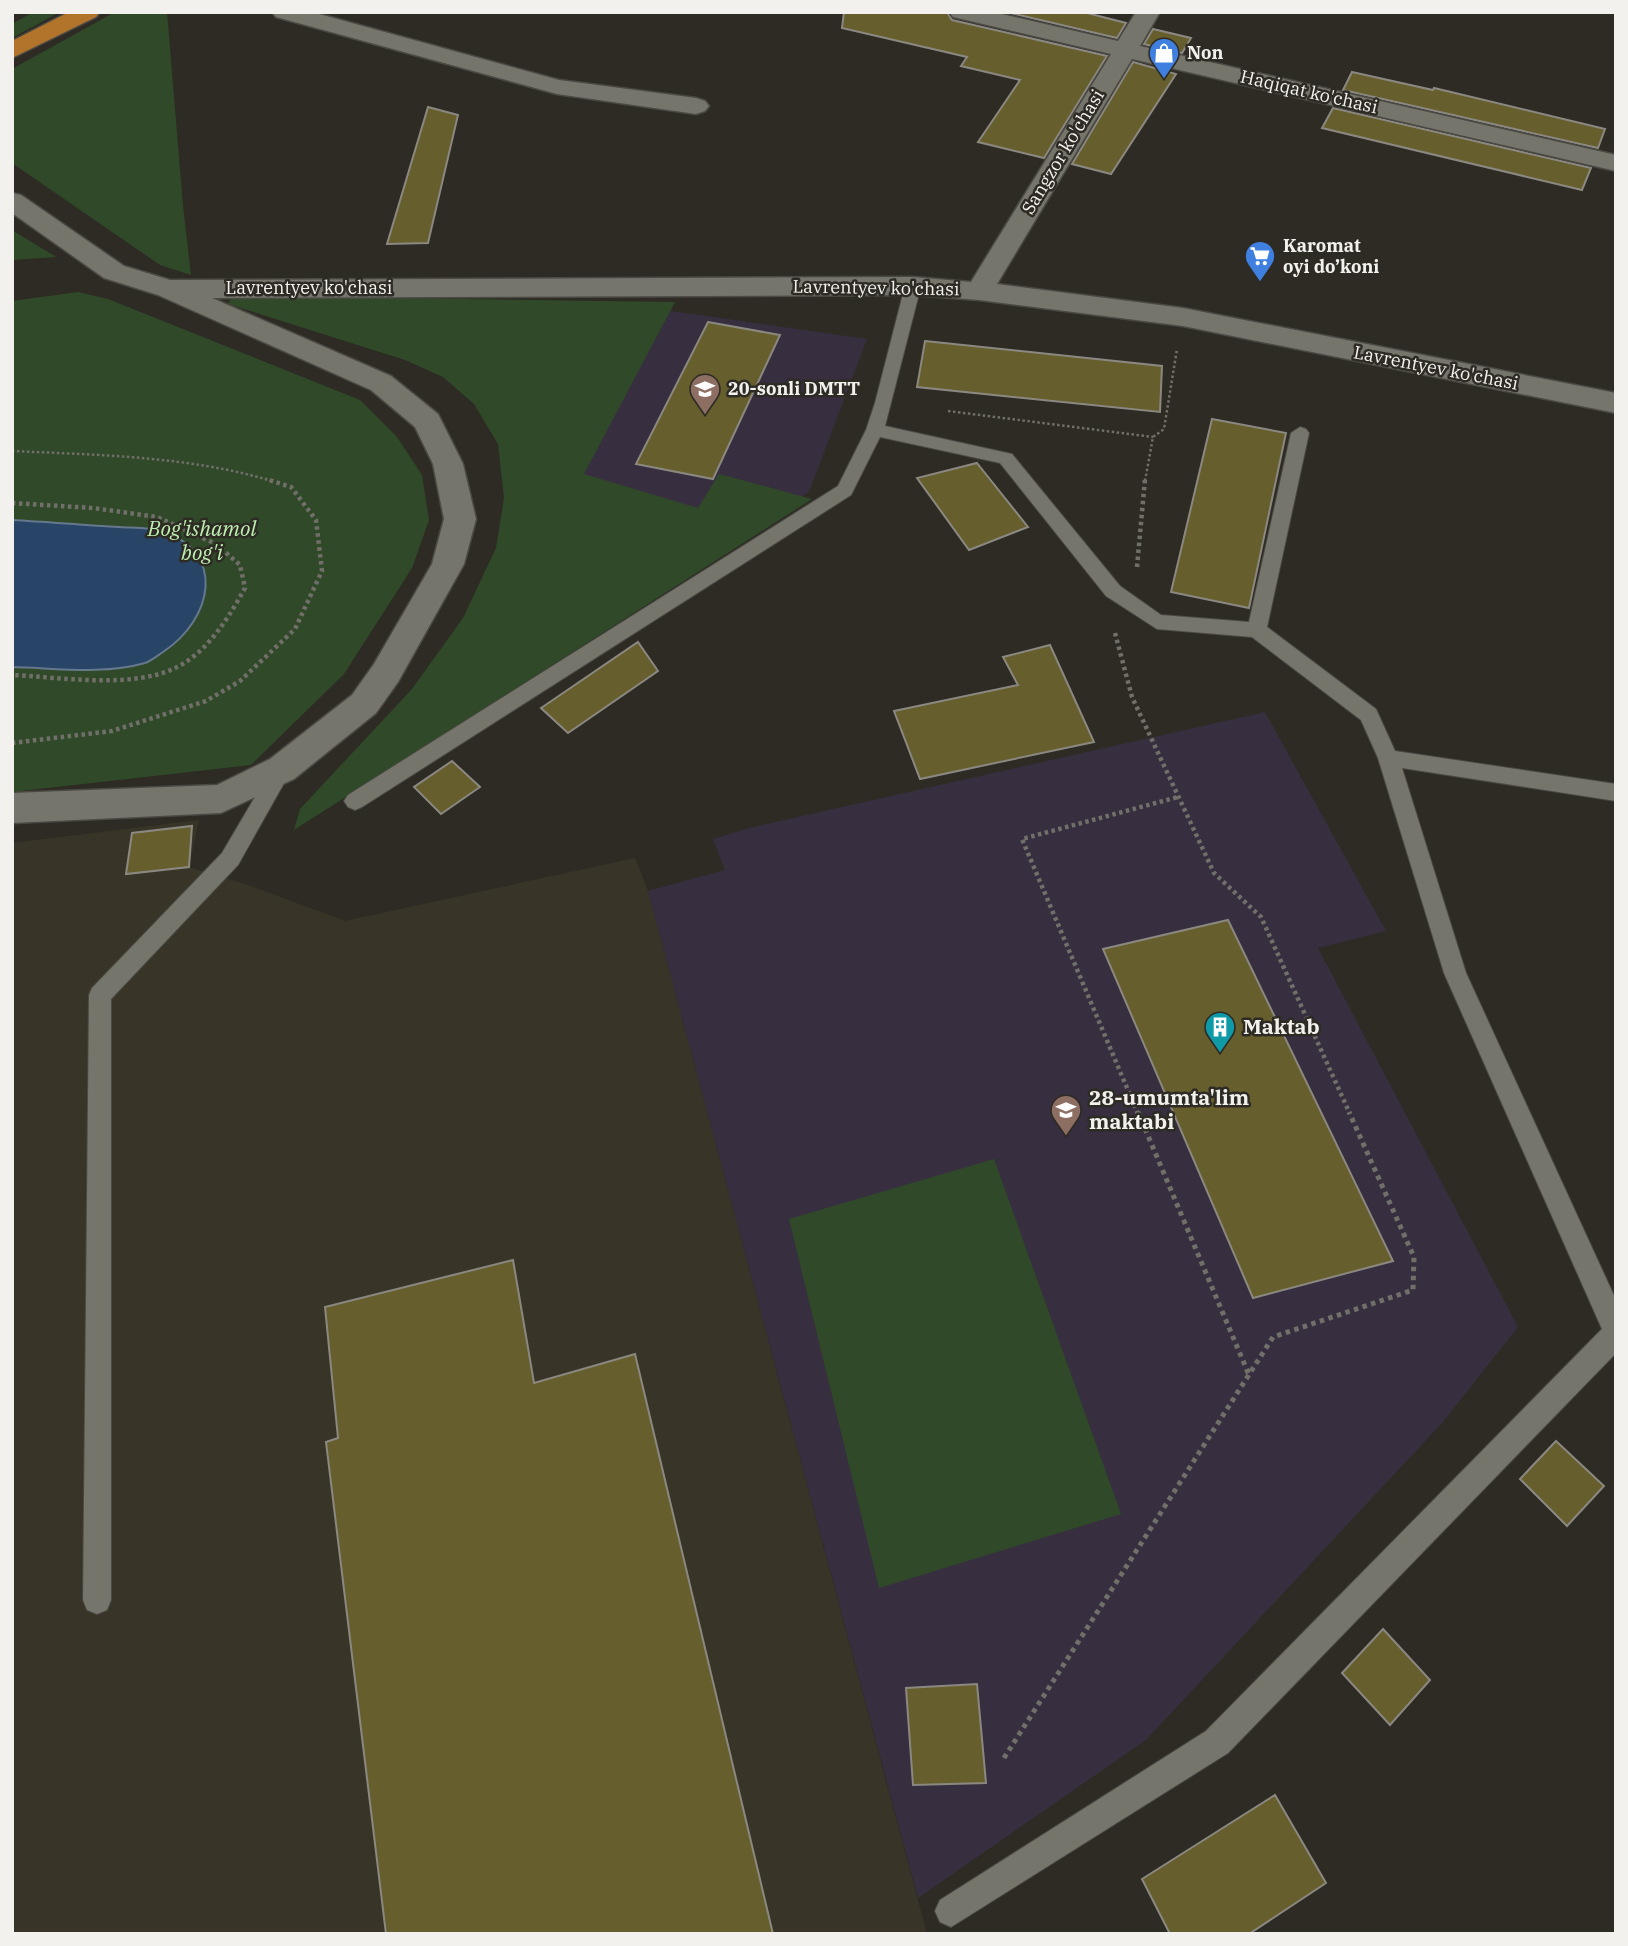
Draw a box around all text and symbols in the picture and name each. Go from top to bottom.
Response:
shop icon: Non [1147,36,1181,80]
place label: Non [1187,41,1223,64]
street label: Haqiqat ko'chasi [1238,65,1380,119]
street label: Sangzor ko'chasi [1016,85,1109,218]
place label: Karomat oyi do’koni [1283,234,1379,278]
supermarket icon: Karomat oyi do’koni [1243,239,1277,283]
street label: Lavrentyev ko'chasi [792,275,960,300]
street label: Lavrentyev ko'chasi [225,276,393,299]
street label: Lavrentyev ko'chasi [1352,340,1521,395]
school or university icon: 20-sonli DMTT [688,372,722,416]
place label: 20-sonli DMTT [728,377,860,400]
park label: Bog'ishamol bog'i [147,514,257,566]
building icon: Maktab [1203,1010,1237,1054]
place label: Maktab [1243,1012,1320,1040]
place label: 28-umumta'lim maktabi [1089,1083,1249,1135]
school or university icon: 28-umumta'lim maktabi [1049,1093,1083,1137]

